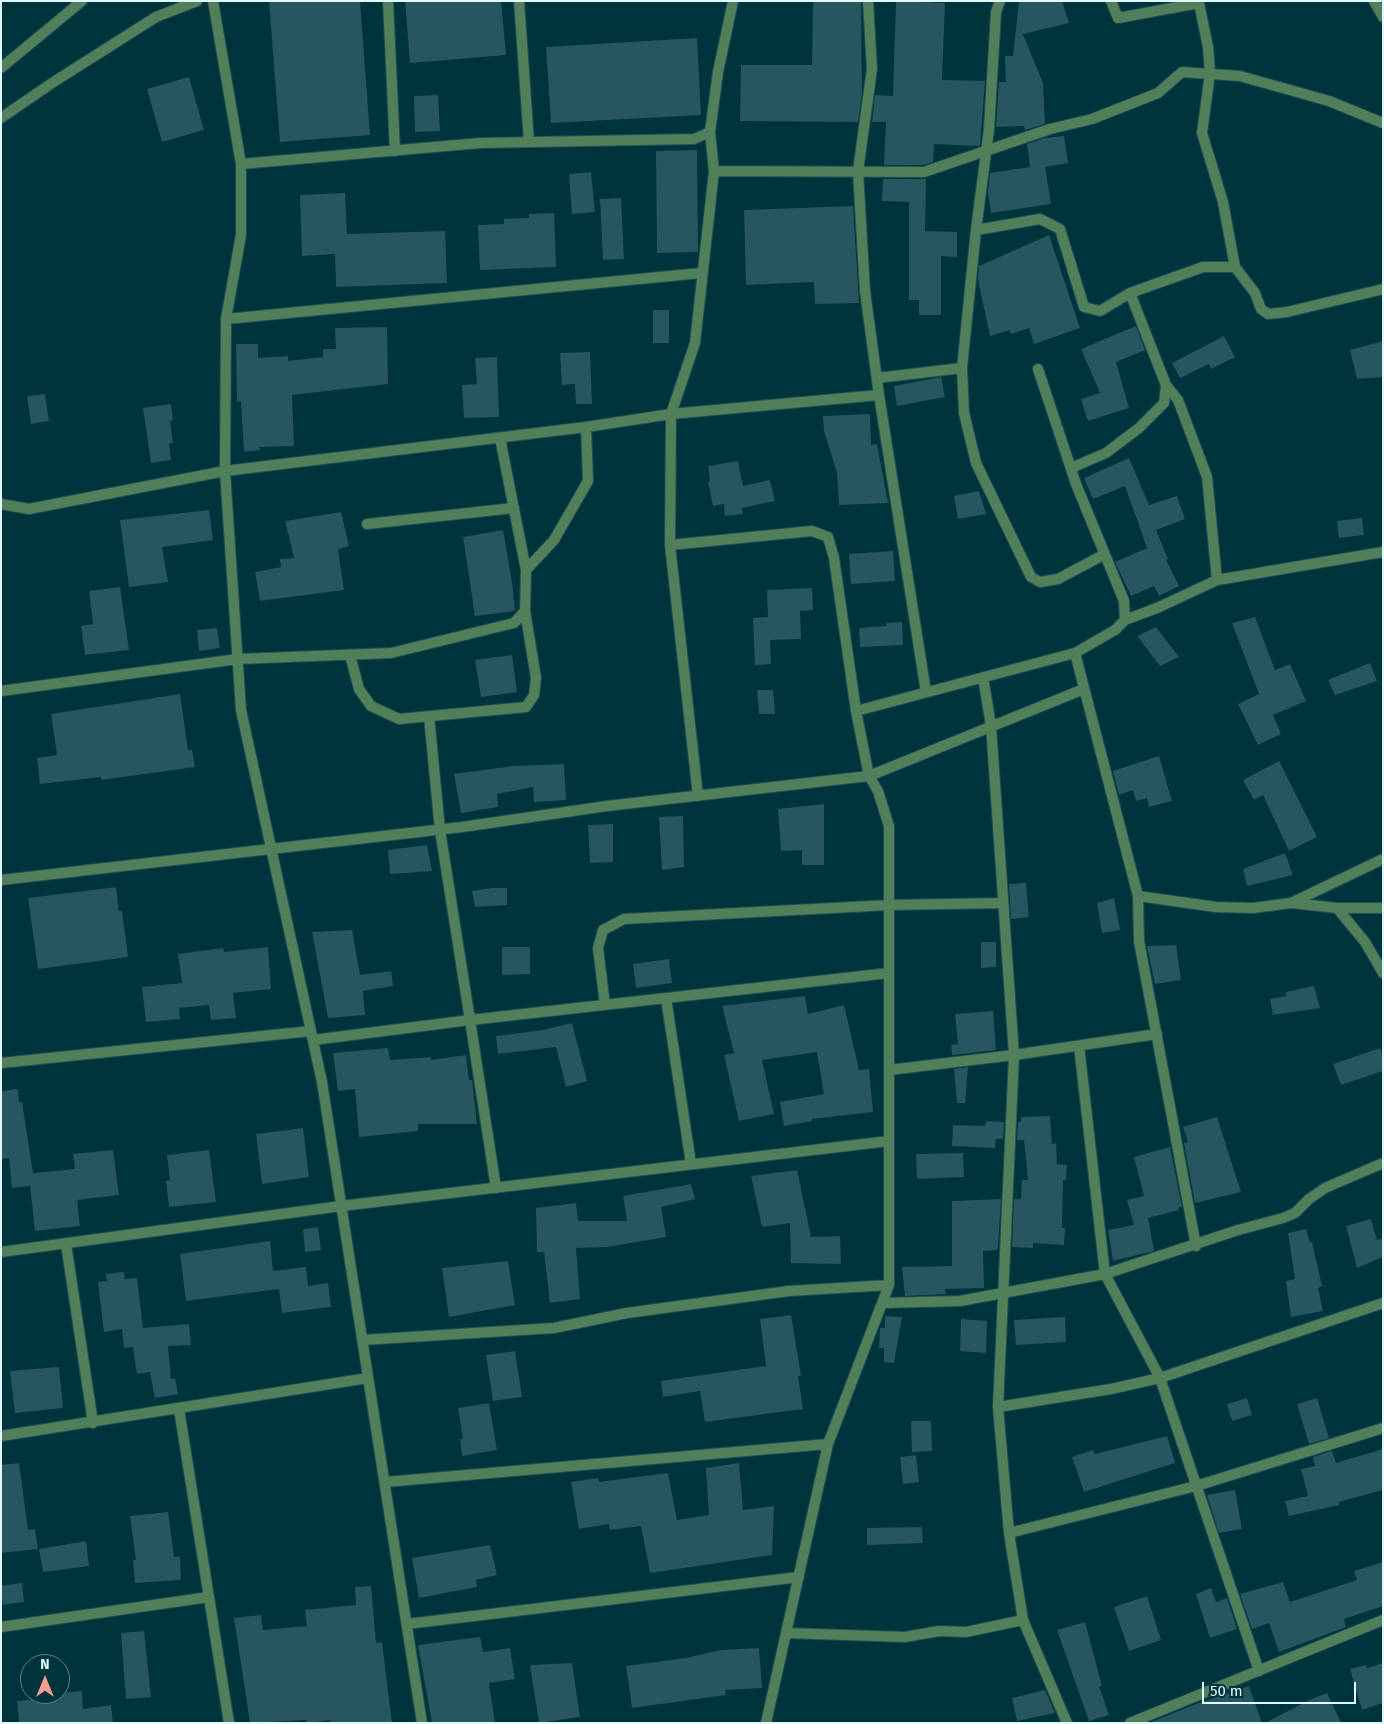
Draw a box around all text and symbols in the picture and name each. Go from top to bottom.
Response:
north arrow [20,1654,70,1704]
text: N [40,1656,50,1673]
scale bar [1204,1672,1358,1704]
text: 50 m [1210,1682,1243,1700]

